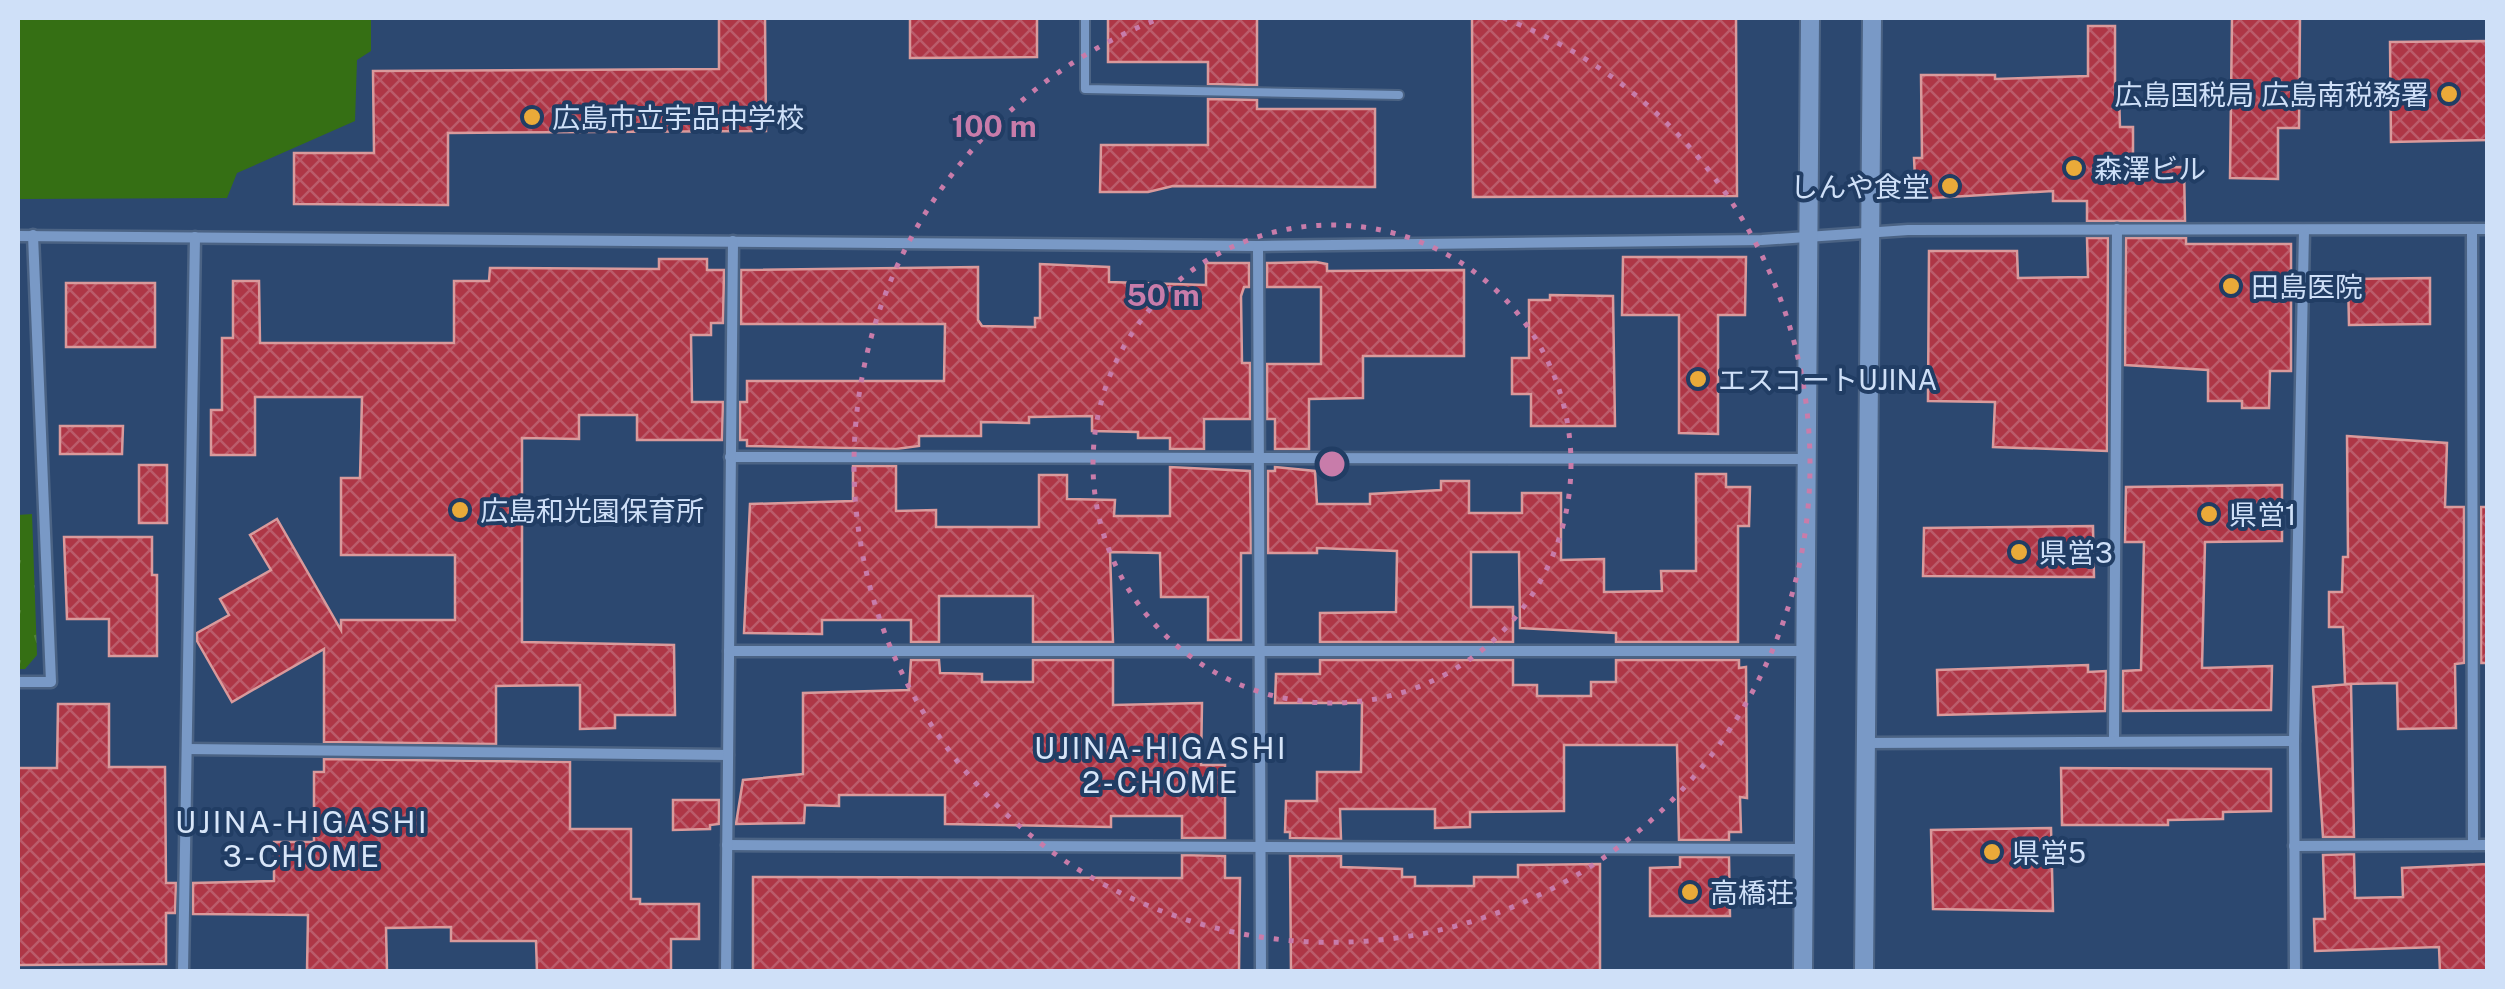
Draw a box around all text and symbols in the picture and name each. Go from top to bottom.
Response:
place label: 広島国税局 広島南税務署 [2114,78,2429,111]
marker: 広島国税局 広島南税務署 [2438,83,2460,105]
place label: 広島市立宇品中学校 [552,101,804,134]
marker: 広島市立宇品中学校 [521,106,543,128]
text: 100 m [951,108,1037,144]
place label: 森澤ビル [2094,152,2206,185]
marker: 森澤ビル [2063,157,2085,179]
place label: しんや食堂 [1790,170,1930,203]
marker: しんや食堂 [1939,175,1961,197]
place label: 田島医院 [2251,270,2363,303]
marker: 田島医院 [2220,275,2242,297]
text: 50 m [1126,277,1200,313]
place label: エスコートUJINA [1718,363,1937,396]
marker: エスコートUJINA [1687,368,1709,390]
centre of rings [1314,446,1350,482]
place label: 広島和光園保育所 [480,494,704,527]
place label: 県営1 [2229,498,2296,531]
marker: 広島和光園保育所 [449,499,471,521]
marker: 県営1 [2198,503,2220,525]
place label: 県営3 [2039,536,2113,569]
marker: 県営3 [2008,541,2030,563]
district label: UJINA-HIGASHI 2-CHOME [1034,730,1288,800]
district label: UJINA-HIGASHI 3-CHOME [175,804,429,874]
place label: 県営5 [2012,836,2086,869]
marker: 県営5 [1981,841,2003,863]
place label: 高橋荘 [1710,876,1794,909]
marker: 高橋荘 [1679,881,1701,903]

